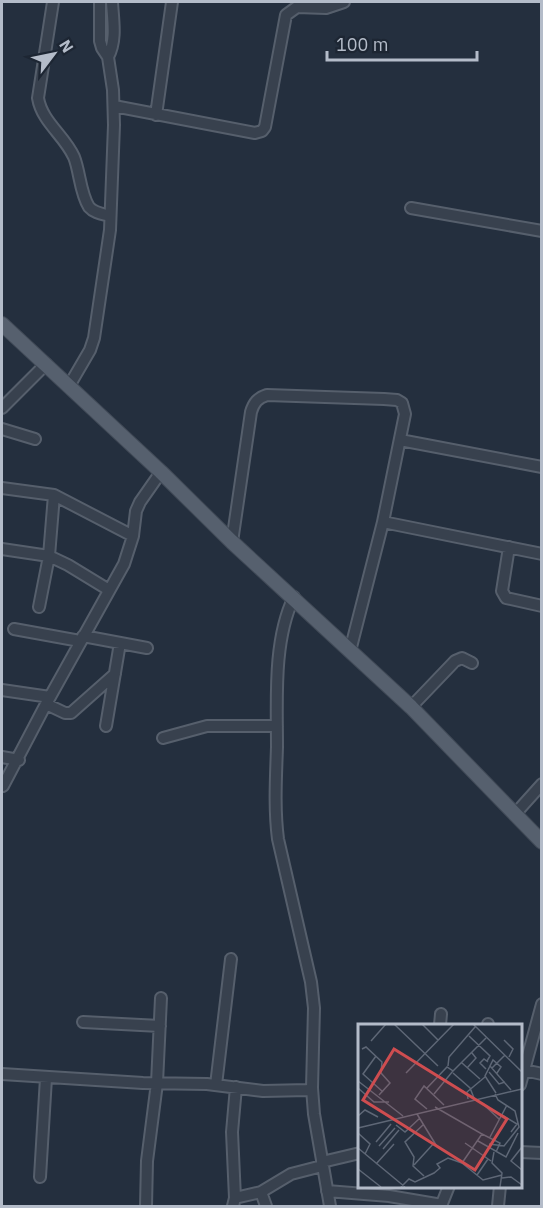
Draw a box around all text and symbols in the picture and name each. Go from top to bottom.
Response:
north arrow [24,24,84,84]
scale bar [327,24,477,62]
text: 100 m [336,33,388,56]
text: N [55,36,78,56]
inset map [358,1024,522,1187]

